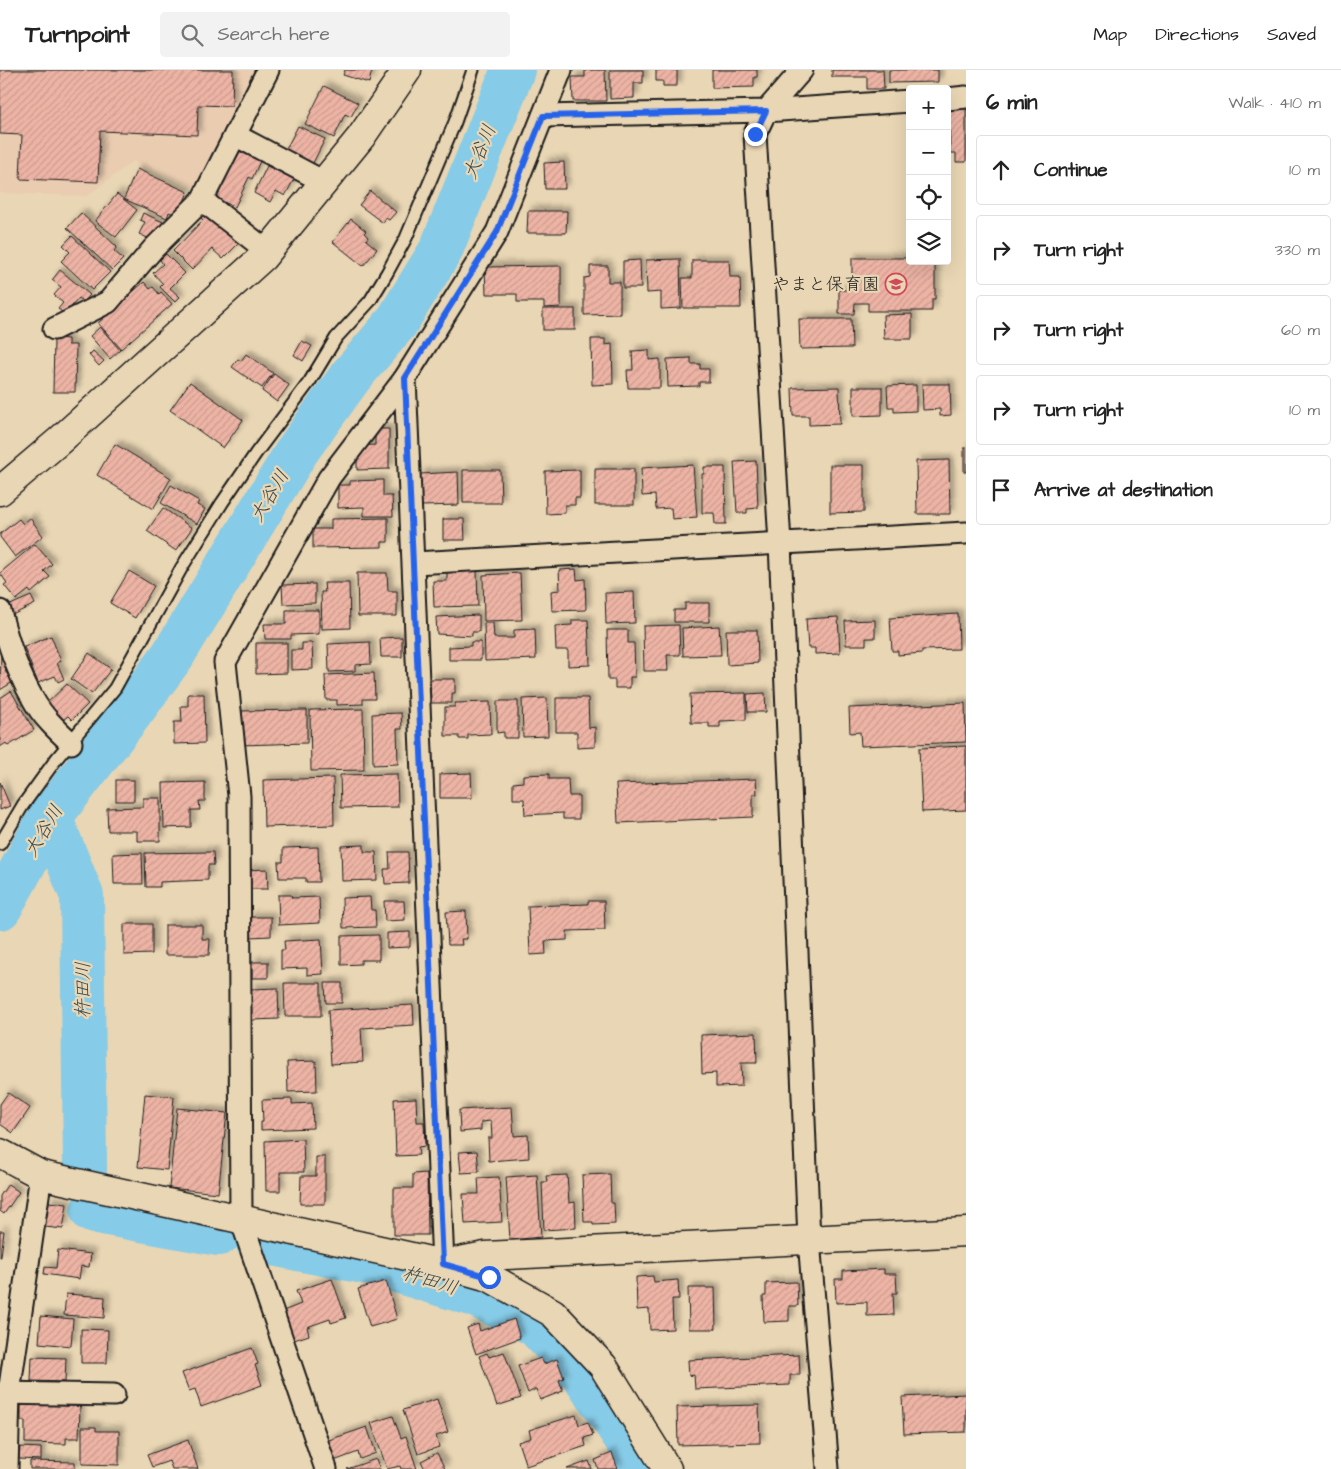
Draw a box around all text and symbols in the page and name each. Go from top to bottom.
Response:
search box [160,12,510,57]
text: Turnpoint [25,18,130,52]
icon: search [178,21,206,49]
text: Search here [218,21,330,48]
text: Map [1093,22,1127,47]
text: Directions [1155,22,1239,47]
text: Saved [1267,22,1316,47]
map controls [906,85,951,265]
button: + [906,85,951,130]
text: 6 min [986,88,1038,117]
text: Walk · 410 m [1229,92,1321,114]
water label: 大谷川 [457,121,503,183]
route end [744,123,767,146]
button: − [906,130,951,175]
icon: ahead [987,156,1015,184]
text: Continue [1034,157,1108,184]
text: 10 m [1289,159,1320,181]
button: locate [906,175,951,220]
button: layers [906,220,951,265]
icon: right [987,236,1015,264]
text: Turn right [1034,237,1123,264]
text: 330 m [1275,239,1320,261]
place label: やまと保育園 [772,272,880,297]
school or university icon: やまと保育園 [884,272,908,296]
icon: right [987,316,1015,344]
text: Turn right [1034,317,1123,344]
text: 60 m [1281,319,1320,341]
icon: right [987,396,1015,424]
text: Turn right [1034,397,1123,424]
text: 10 m [1289,399,1320,421]
water label: 大谷川 [244,465,296,527]
icon: arrive [987,476,1015,504]
text: Arrive at destination [1034,477,1213,504]
water label: 大谷川 [18,800,70,862]
water label: 杵田川 [70,961,97,1019]
water label: 杵田川 [399,1260,461,1302]
route start [478,1266,501,1289]

